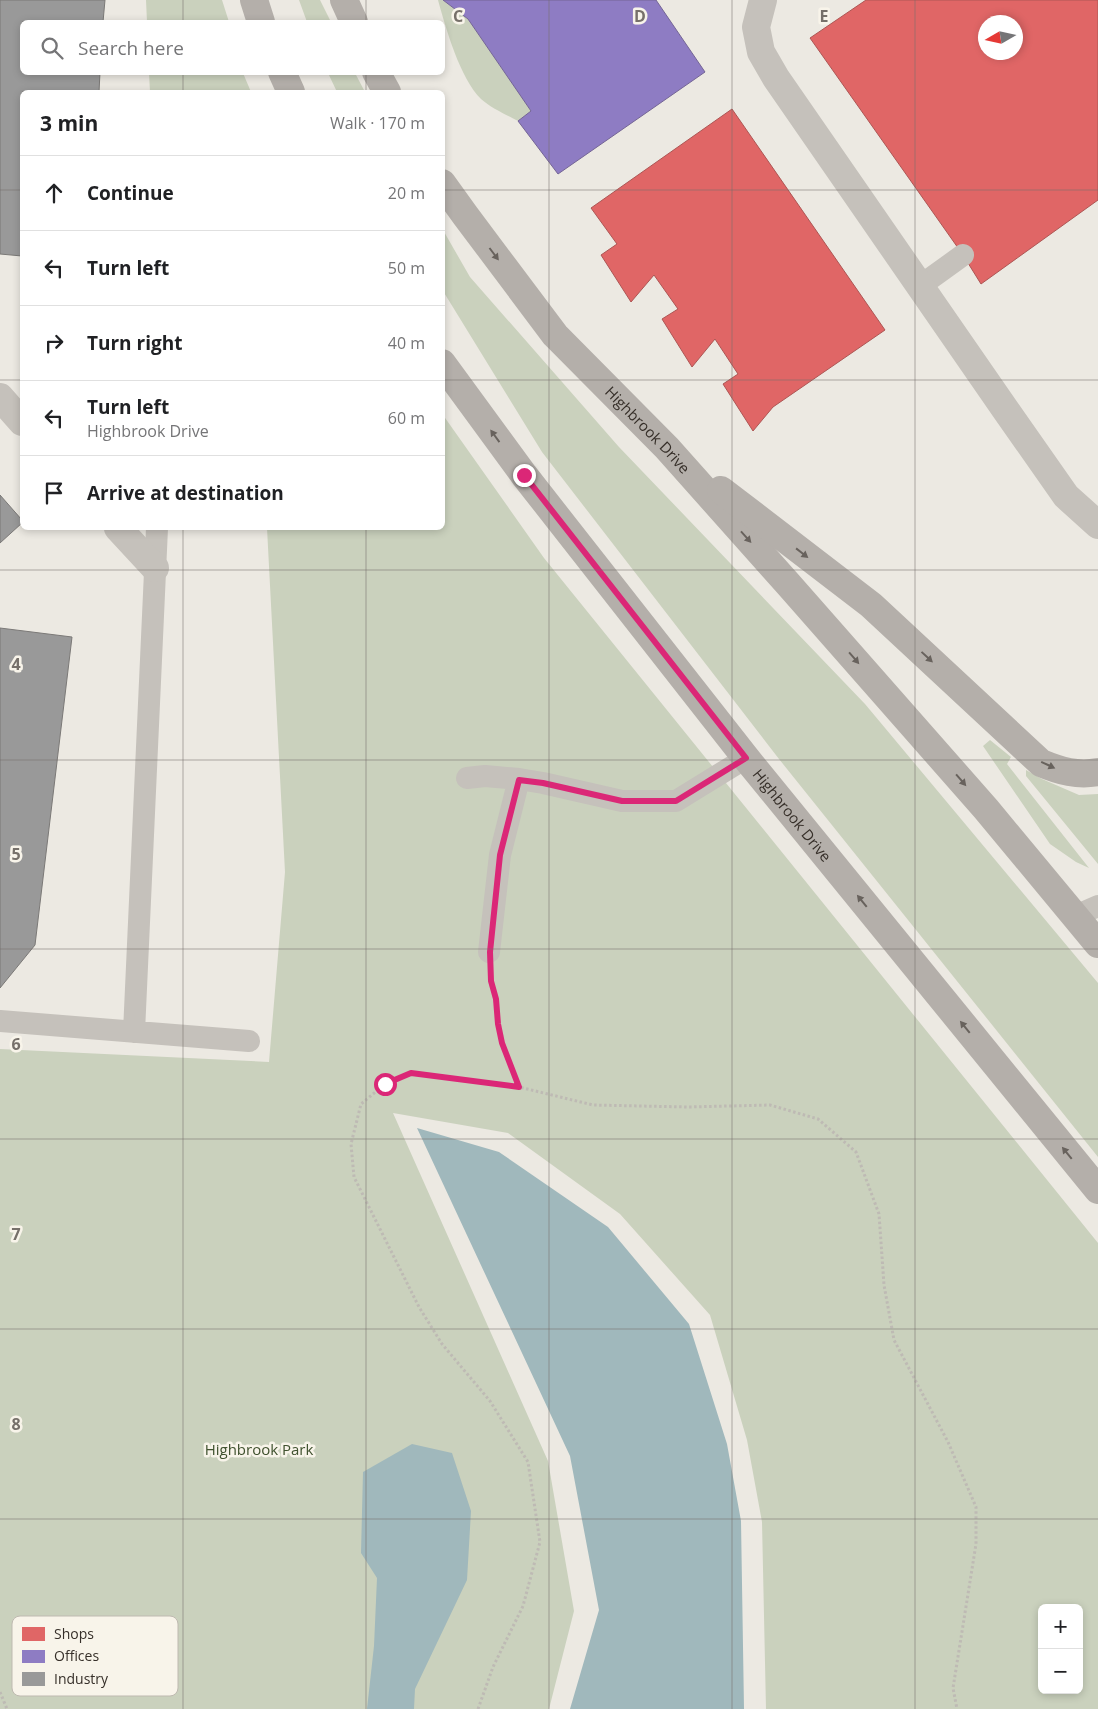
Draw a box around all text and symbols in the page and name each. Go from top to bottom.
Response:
text: C [453,5,463,27]
text: D [634,5,646,27]
text: E [820,5,829,27]
north arrow [978,15,1023,60]
search box [20,20,445,75]
icon: search [38,34,66,62]
text: Search here [78,35,184,61]
text: 3 min [40,109,98,137]
text: Walk · 170 m [330,112,425,134]
icon: ahead [40,179,68,207]
text: Continue [87,180,174,206]
text: 20 m [388,182,425,204]
one-way arrow [489,247,499,261]
icon: left [40,254,68,282]
text: Turn left [87,255,169,281]
text: 50 m [388,257,425,279]
icon: right [40,329,68,357]
text: Turn right [87,330,182,356]
text: 40 m [388,332,425,354]
street label: Highbrook Drive [601,382,695,477]
text: Turn left [87,394,169,420]
icon: left [40,404,68,432]
text: 60 m [388,407,425,429]
text: Highbrook Drive [87,420,209,442]
one-way arrow [490,429,500,442]
route end [513,464,536,487]
icon: arrive [40,479,68,507]
text: Arrive at destination [87,480,284,506]
one-way arrow [740,530,752,542]
one-way arrow [795,547,808,558]
one-way arrow [920,651,932,663]
one-way arrow [848,652,860,664]
text: 4 [11,653,21,675]
one-way arrow [1040,761,1055,770]
street label: Highbrook Drive [749,764,836,866]
one-way arrow [956,774,967,787]
text: 5 [11,843,21,865]
one-way arrow [856,895,868,907]
one-way arrow [959,1020,970,1033]
text: 6 [11,1033,21,1055]
route start [374,1073,397,1096]
one-way arrow [1062,1146,1073,1159]
text: 7 [11,1223,21,1245]
text: 8 [11,1413,21,1435]
park label: Highbrook Park [205,1439,313,1459]
map controls [1038,1604,1083,1694]
button: + [1038,1604,1083,1649]
legend [12,1616,178,1696]
text: Shops [54,1624,94,1643]
text: Offices [54,1646,99,1665]
button: − [1038,1649,1083,1694]
text: Industry [54,1669,109,1688]

